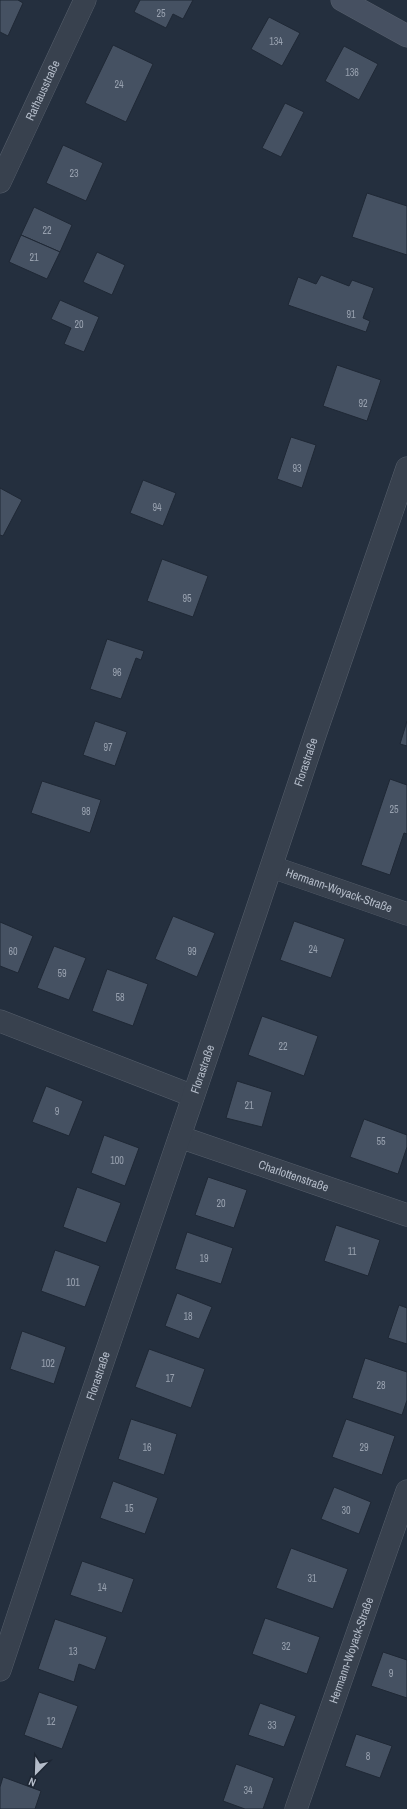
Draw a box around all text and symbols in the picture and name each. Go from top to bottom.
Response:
house number: 25 [156,7,166,20]
house number: 134 [269,35,283,48]
street label: Rathausstraße [22,58,64,123]
house number: 136 [345,66,359,79]
house number: 24 [114,78,124,91]
house number: 23 [69,167,79,180]
house number: 22 [42,224,52,237]
house number: 21 [29,251,39,264]
house number: 91 [346,308,356,321]
house number: 20 [74,318,84,331]
house number: 92 [358,397,368,410]
house number: 93 [292,462,302,475]
house number: 94 [152,501,162,514]
house number: 95 [182,592,192,605]
house number: 96 [112,666,122,679]
street label: Florastraße [290,736,321,789]
house number: 97 [103,741,113,754]
house number: 25 [389,803,399,816]
house number: 98 [81,805,91,818]
street label: Hermann-Woyack-Straße [284,864,394,916]
house number: 24 [308,943,318,956]
house number: 60 [8,945,18,958]
house number: 99 [187,945,197,958]
house number: 59 [57,967,67,980]
house number: 58 [115,991,125,1004]
house number: 22 [278,1040,288,1053]
street label: Florastraße [187,1043,218,1096]
house number: 21 [244,1099,254,1112]
house number: 9 [55,1105,60,1118]
house number: 55 [376,1135,386,1148]
house number: 100 [110,1154,124,1167]
street label: Charlottenstraße [256,1156,331,1195]
house number: 20 [216,1197,226,1210]
house number: 11 [348,1245,357,1258]
house number: 19 [199,1252,209,1265]
house number: 101 [66,1276,80,1289]
house number: 18 [183,1310,193,1323]
street label: Florastraße [82,1350,114,1402]
house number: 102 [41,1357,55,1370]
house number: 17 [165,1372,175,1385]
house number: 28 [376,1379,386,1392]
house number: 16 [142,1441,152,1454]
house number: 29 [359,1441,369,1454]
house number: 15 [124,1502,134,1515]
house number: 30 [341,1504,351,1517]
house number: 31 [307,1572,317,1585]
house number: 14 [97,1581,107,1594]
street label: Hermann-Woyack-Straße [325,1595,377,1706]
house number: 32 [281,1640,291,1653]
house number: 13 [68,1645,78,1658]
house number: 9 [389,1667,394,1680]
house number: 12 [46,1715,56,1728]
house number: 33 [267,1719,277,1732]
house number: 8 [366,1750,371,1763]
north arrow [16,1753,56,1793]
text: N [26,1774,38,1790]
house number: 34 [243,1784,253,1797]

